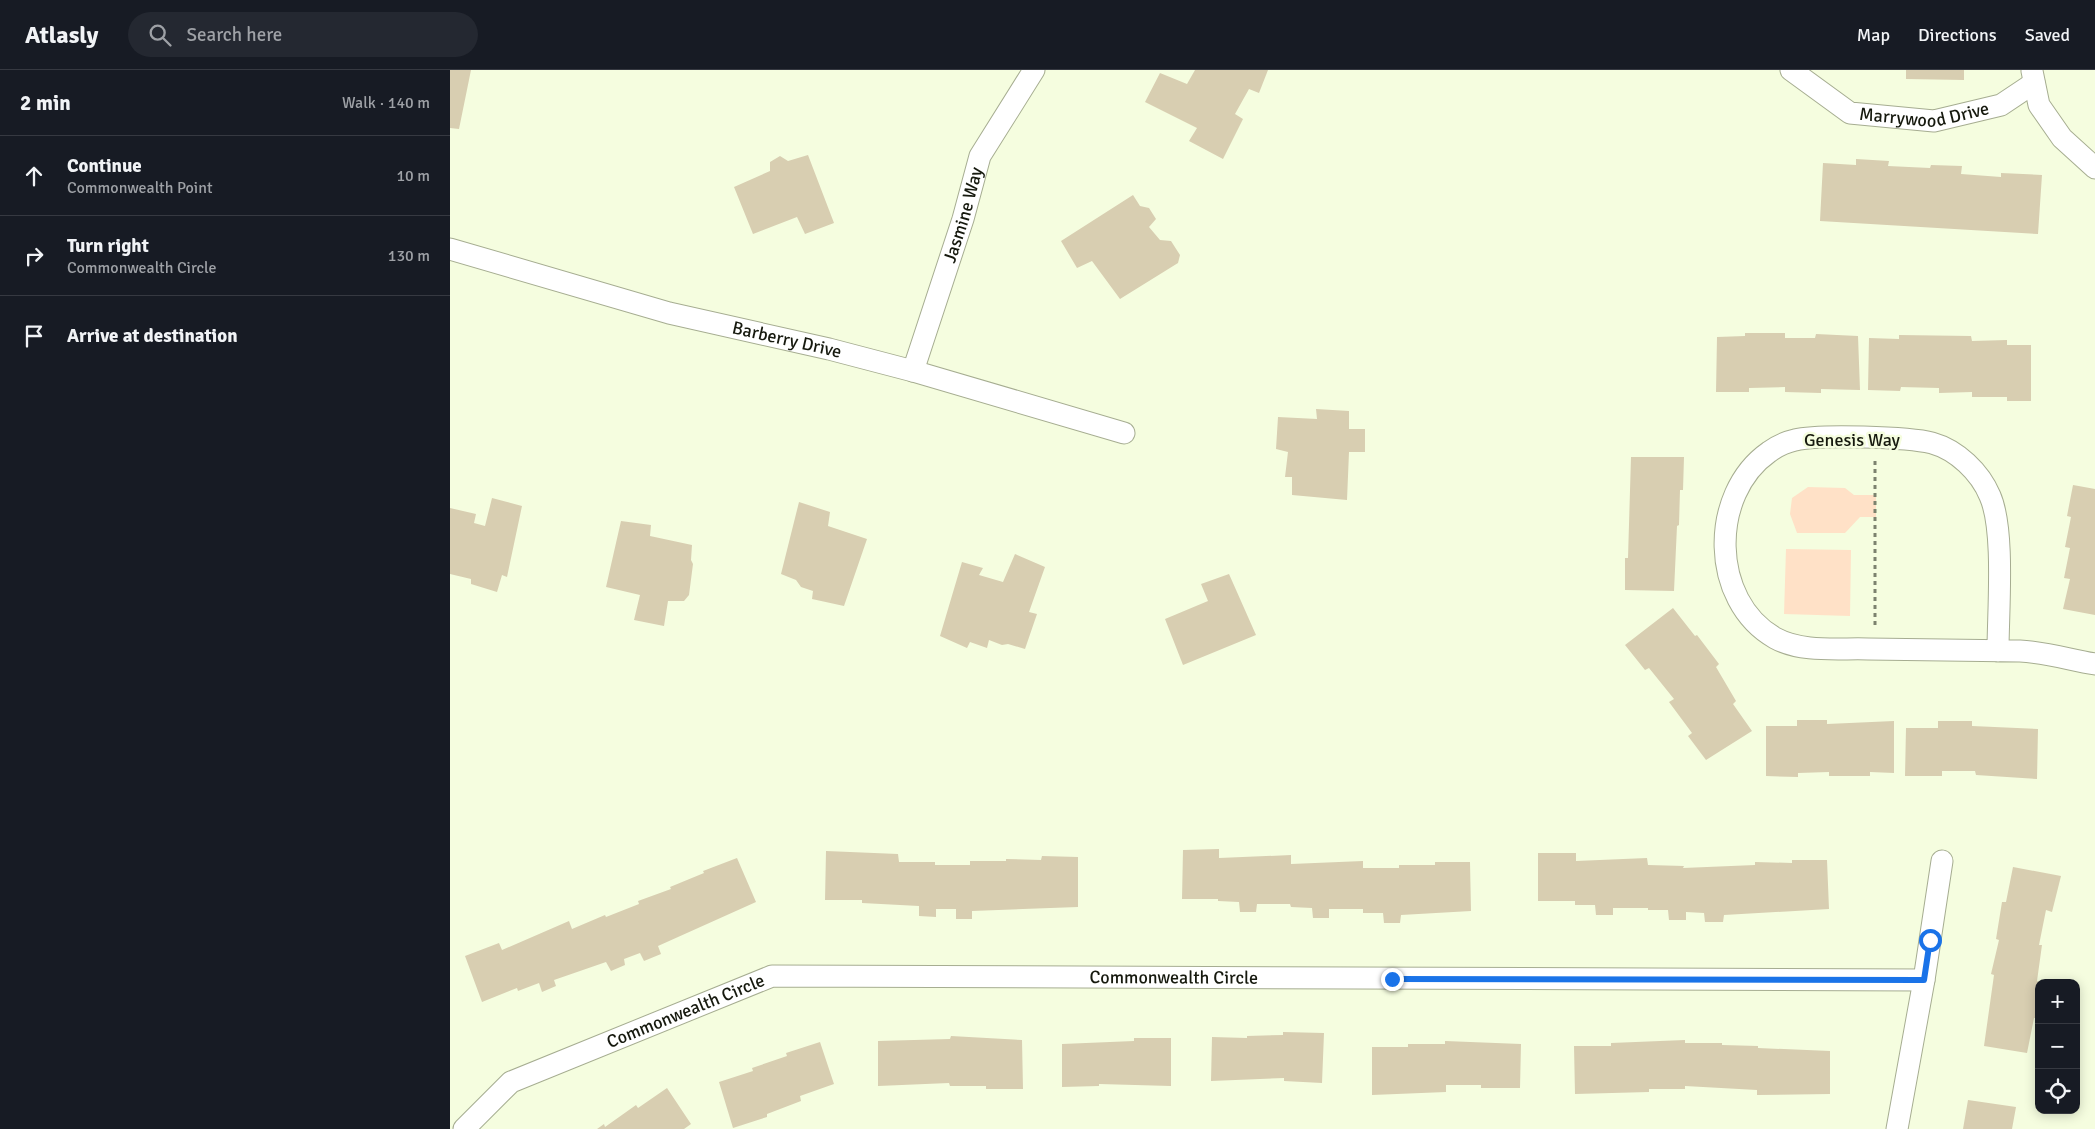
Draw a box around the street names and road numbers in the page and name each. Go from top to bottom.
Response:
street label: Marrywood Drive [1858,97,1991,132]
street label: Jasmine Way [938,164,988,266]
street label: Barberry Drive [730,317,844,363]
street label: Genesis Way [1804,429,1901,451]
street label: Commonwealth Circle [1090,966,1258,989]
street label: Commonwealth Circle [603,969,768,1053]

